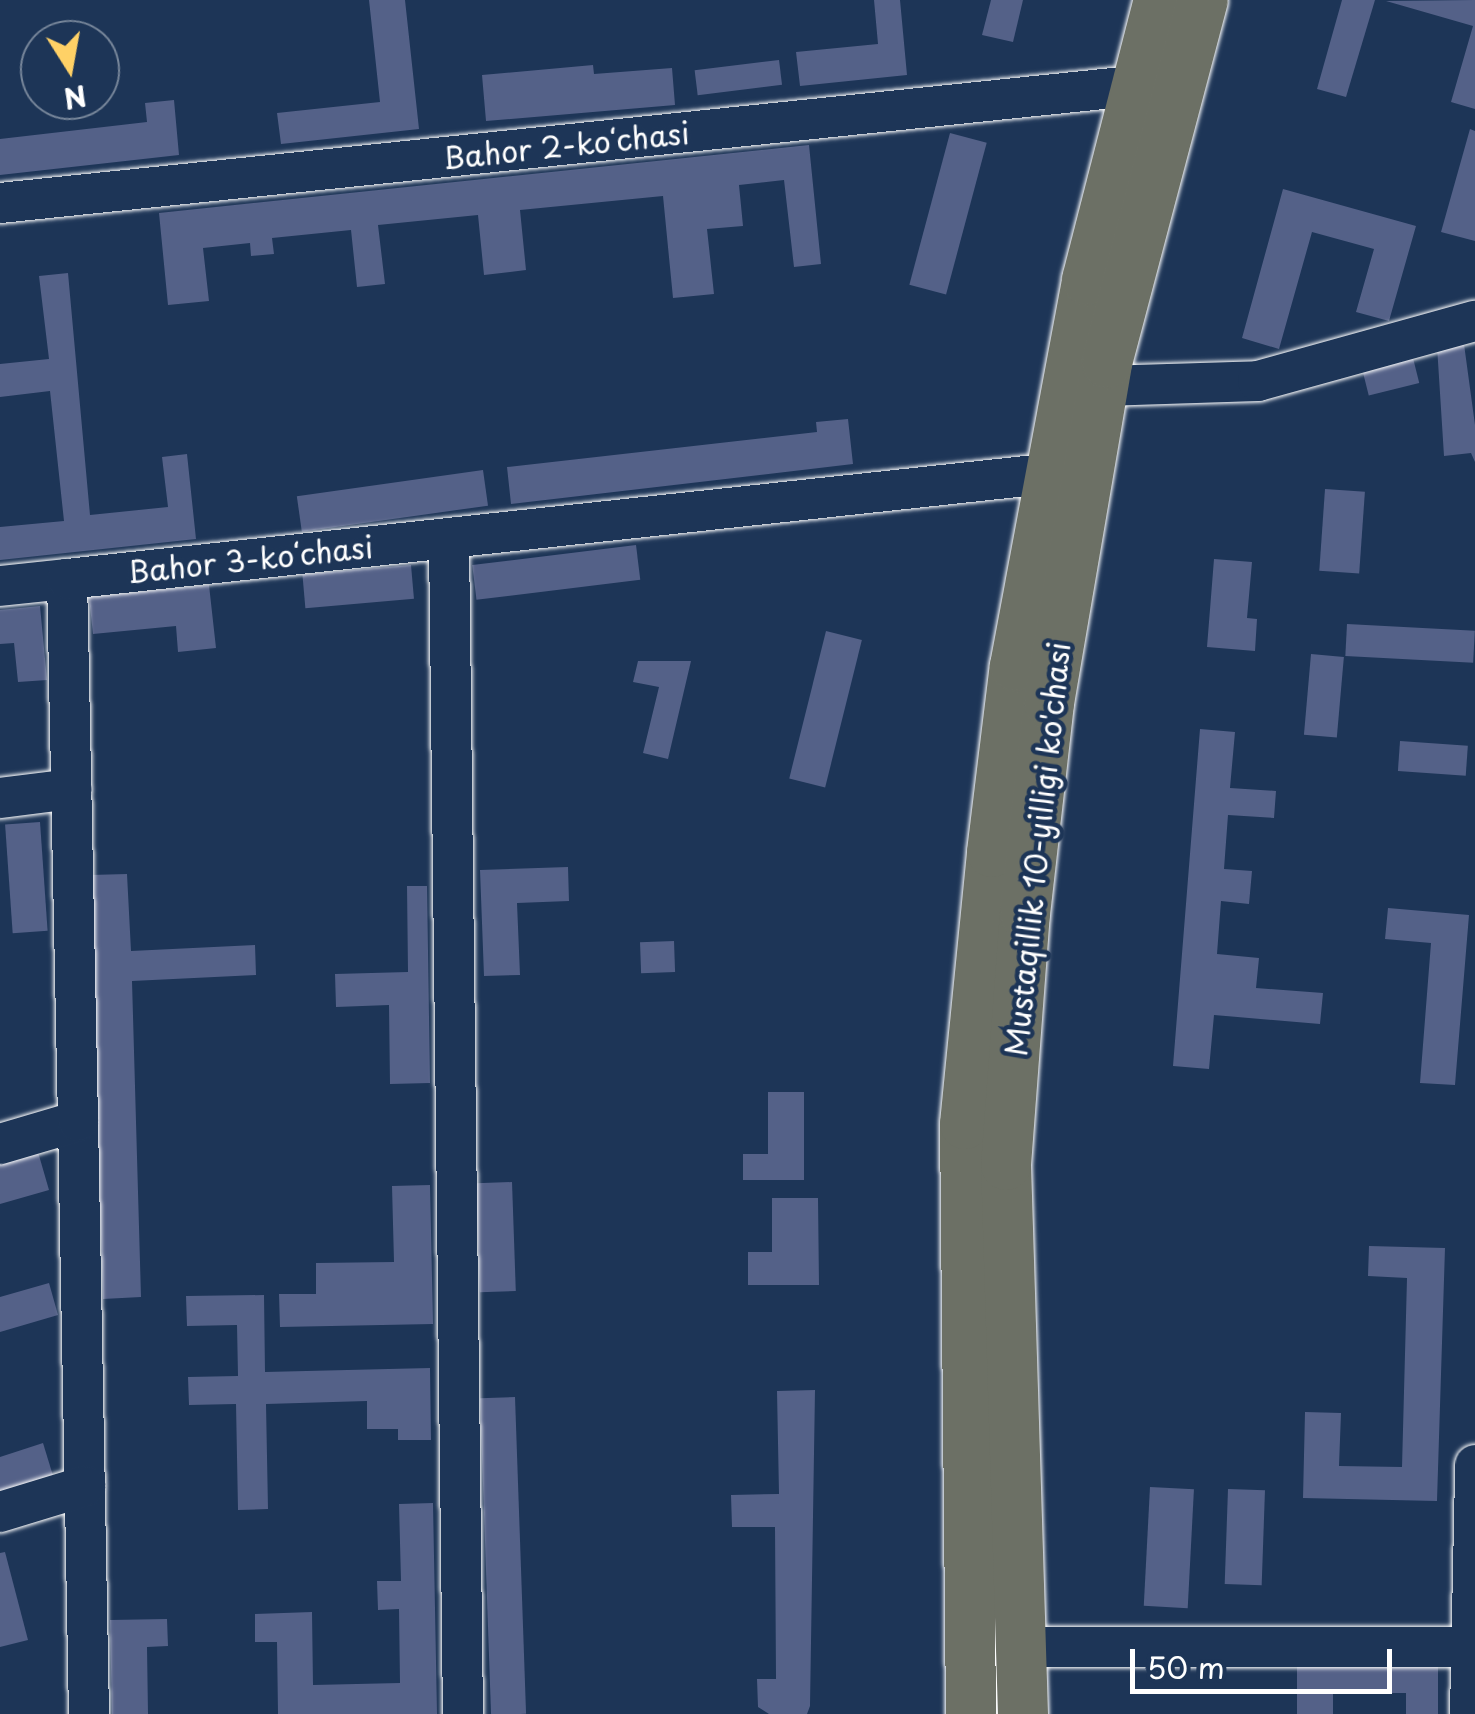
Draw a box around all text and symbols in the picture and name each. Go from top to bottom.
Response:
north arrow [20,20,120,120]
text: N [60,75,90,121]
street label: Bahor 2-koʻchasi [440,114,692,176]
street label: Bahor 3-koʻchasi [125,528,375,590]
street label: Mustaqillik 10-yilligi ko'chasi [997,639,1077,1059]
scale bar [1135,1629,1398,1691]
text: 50 m [1147,1644,1225,1689]

